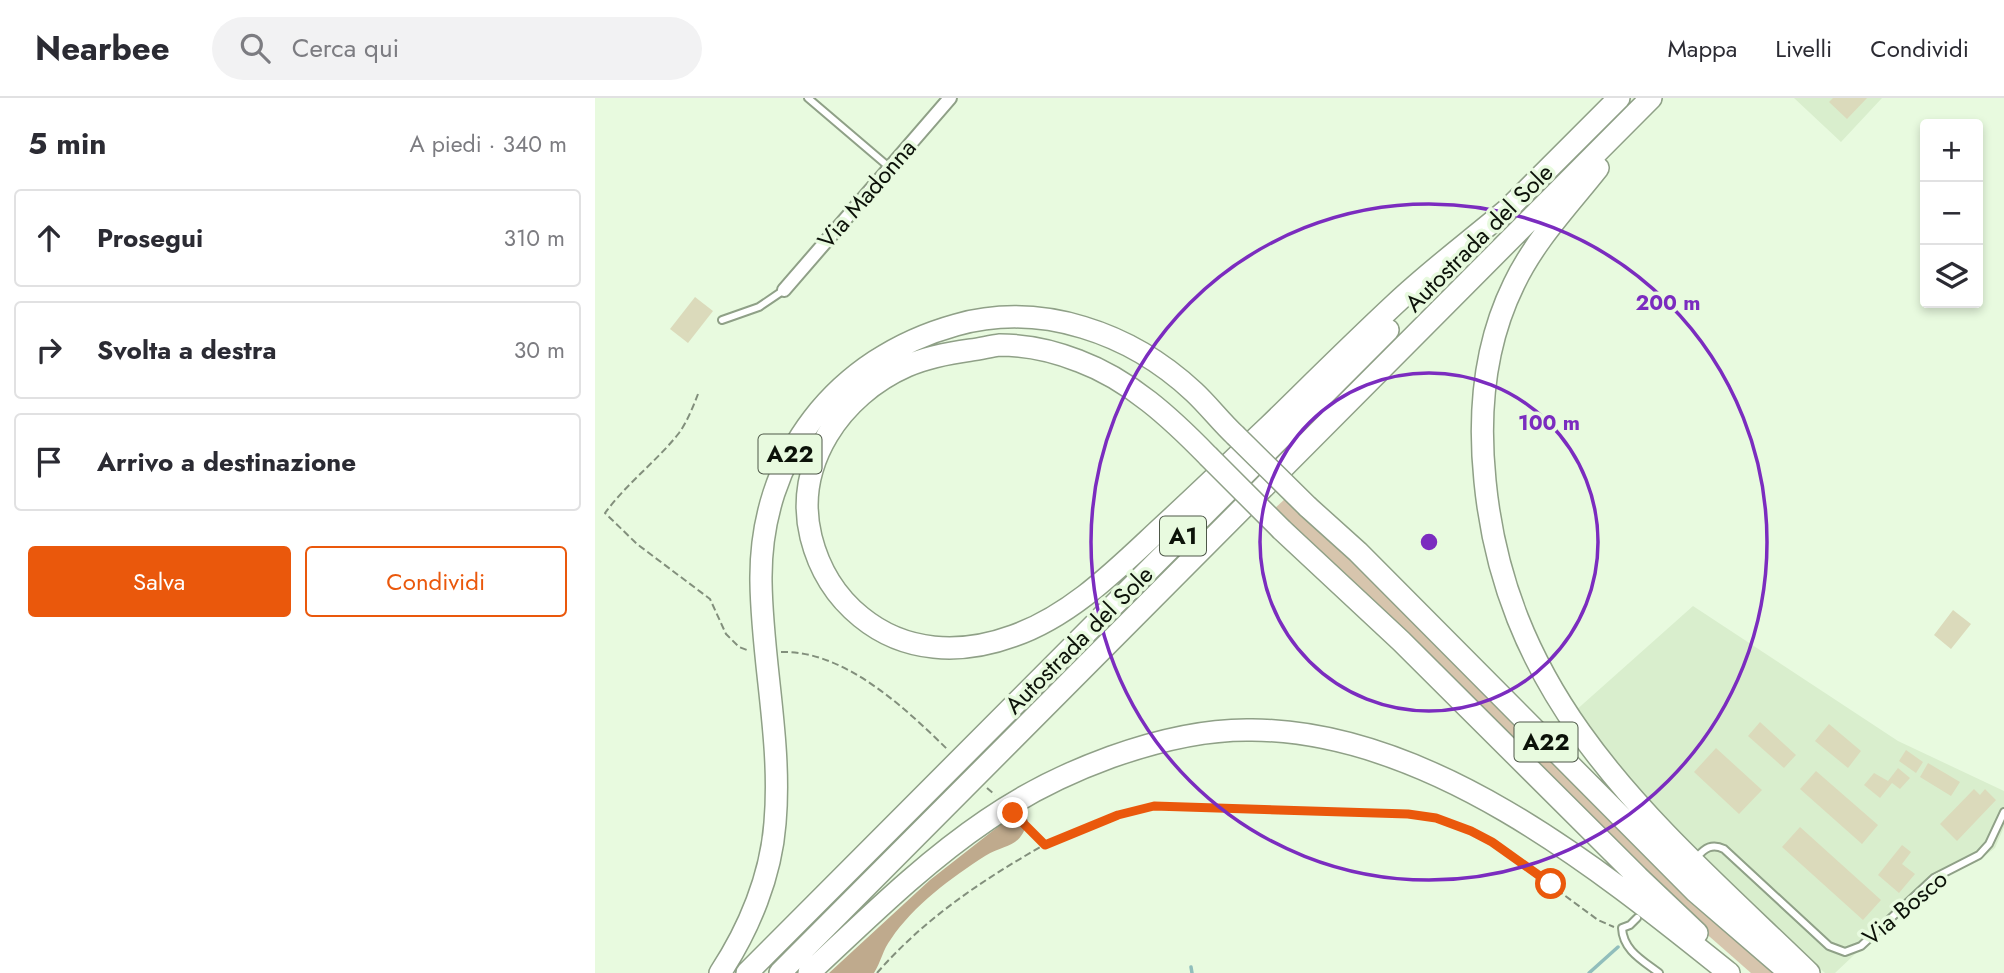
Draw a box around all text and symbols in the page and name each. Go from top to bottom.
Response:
search box [212,17,702,80]
text: Nearbee [35,25,170,72]
icon: search [236,29,274,67]
text: Cerca qui [292,29,399,67]
text: Mappa [1667,31,1737,66]
text: Livelli [1775,31,1832,66]
text: Condividi [1870,31,1969,66]
map controls [1920,119,1983,308]
button: + [1920,119,1983,182]
text: 5 min [28,122,106,165]
text: A piedi · 340 m [410,127,567,161]
street label: Via Madonna [809,131,924,256]
street label: Autostrada del Sole [1396,155,1561,320]
button: − [1920,182,1983,245]
icon: ahead [30,219,68,257]
text: Prosegui [97,219,203,257]
text: 310 m [503,221,565,255]
button: layers [1920,245,1983,308]
text: 200 m [1635,288,1701,318]
icon: right [30,331,68,369]
text: Svolta a destra [97,331,277,369]
text: 30 m [514,333,565,367]
text: 100 m [1518,408,1580,438]
road number: A22 [759,434,822,474]
icon: arrive [30,443,68,481]
text: Arrivo a destinazione [97,443,356,481]
road number: A1 [1160,516,1206,556]
centre of rings [1417,530,1441,554]
button: Salva [28,546,291,617]
button: Condividi [305,546,567,617]
street label: Autostrada del Sole [996,557,1161,722]
road number: A22 [1515,722,1577,762]
route end [997,797,1028,828]
street label: Via Bosco [1855,862,1955,954]
route start [1535,868,1566,899]

